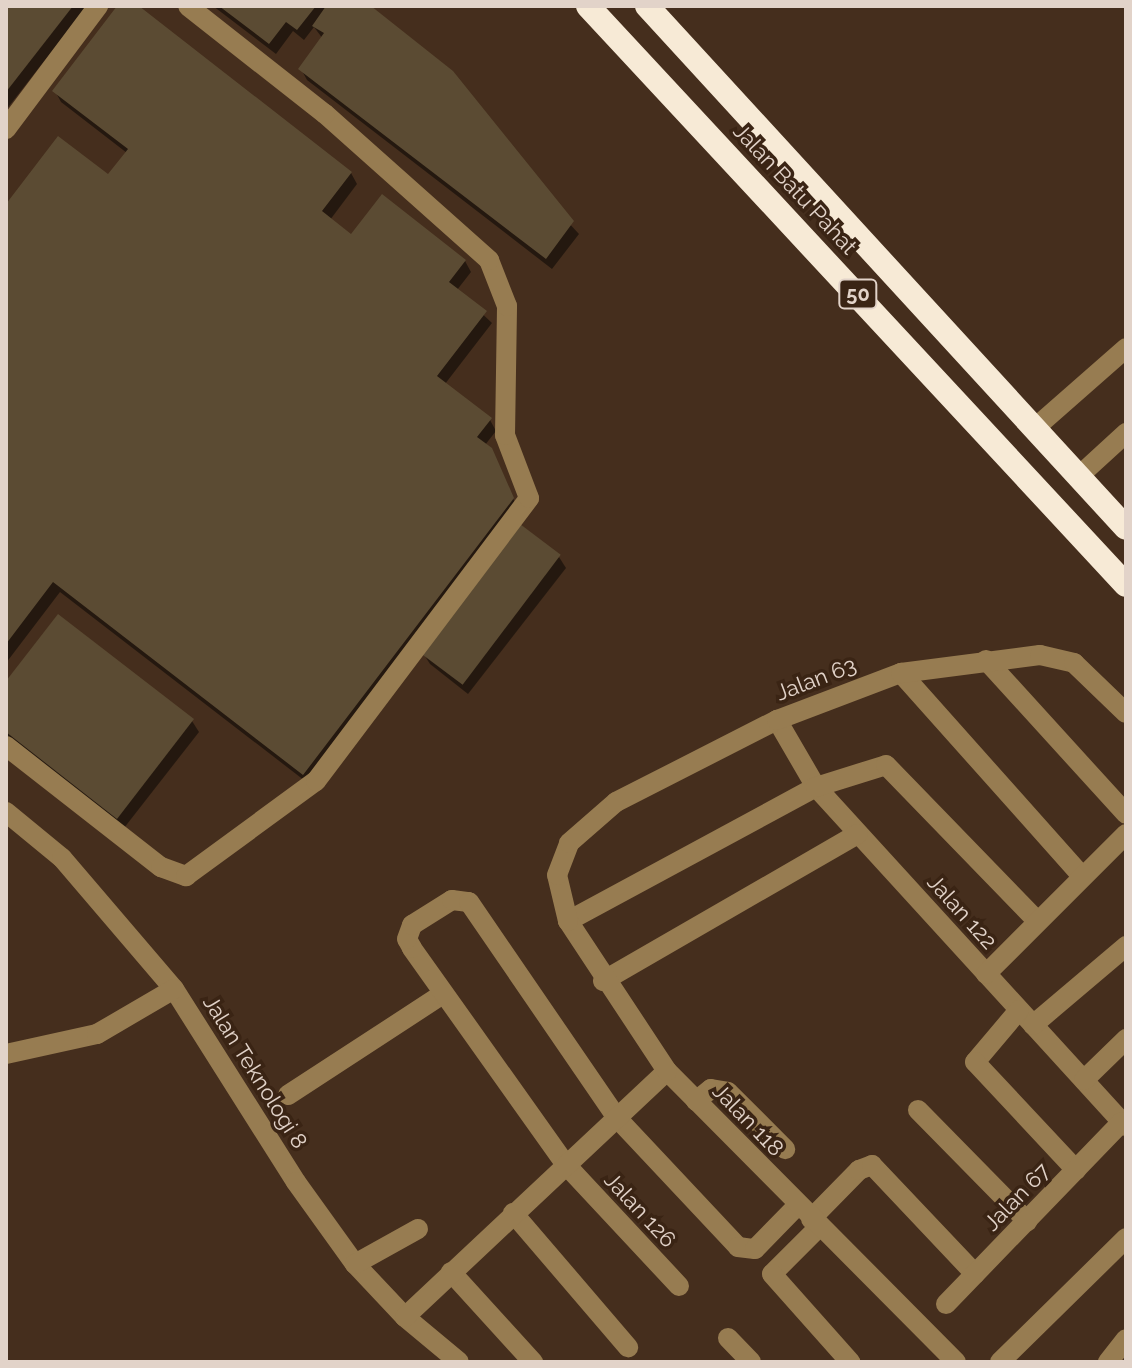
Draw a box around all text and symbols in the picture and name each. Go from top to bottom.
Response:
street label: Jalan Batu Pahat [728,118,862,260]
road number: 50 [838,278,878,310]
street label: Jalan 63 [772,652,860,706]
street label: Jalan 122 [922,869,1002,955]
street label: Jalan Teknologi 8 [197,990,313,1154]
street label: Jalan 118 [707,1078,789,1162]
street label: Jalan 67 [978,1158,1056,1236]
street label: Jalan 126 [599,1167,681,1253]

